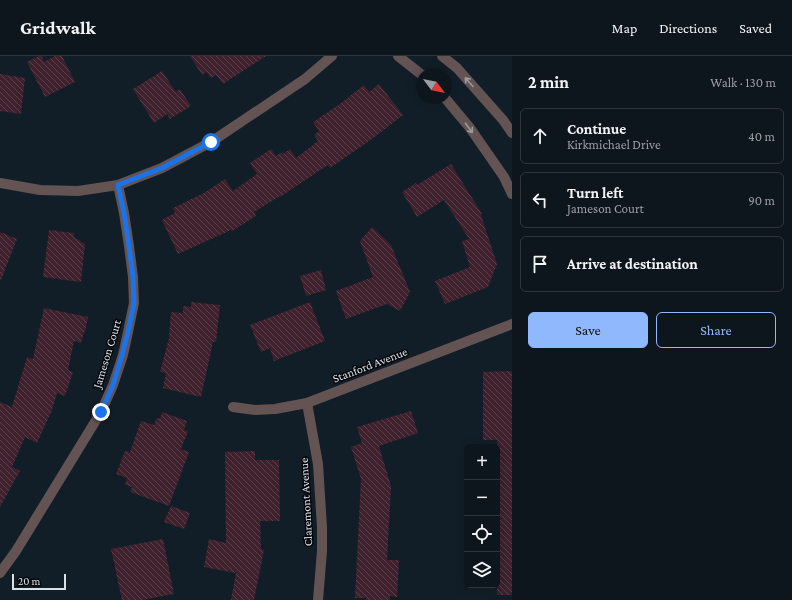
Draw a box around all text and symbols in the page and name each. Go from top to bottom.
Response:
text: Gridwalk [20,17,96,38]
text: Map [612,20,637,36]
text: Directions [659,20,717,36]
text: Saved [739,20,772,36]
north arrow [416,68,452,104]
text: 2 min [528,73,569,92]
text: Walk · 130 m [710,75,776,90]
one-way arrow [464,77,474,87]
text: Continue [567,121,626,137]
one-way arrow [465,123,474,134]
icon: ahead [529,125,551,147]
text: 40 m [748,129,775,144]
route start [202,133,220,151]
text: Kirkmichael Drive [567,137,661,152]
text: Turn left [567,185,623,201]
icon: left [529,189,551,211]
text: 90 m [748,193,775,208]
text: Jameson Court [567,201,644,216]
icon: arrive [529,253,551,275]
text: Arrive at destination [567,256,698,272]
button: Save [528,312,648,348]
button: Share [656,312,776,348]
street label: Jameson Court [90,317,124,391]
street label: Stanford Avenue [331,344,409,386]
route end [92,403,110,421]
map controls [464,444,500,588]
button: + [464,444,500,480]
street label: Claremont Avenue [297,457,315,547]
button: − [464,480,500,516]
button: locate [464,516,500,552]
button: layers [464,552,500,588]
scale bar [12,572,66,591]
text: 20 m [18,575,40,587]

